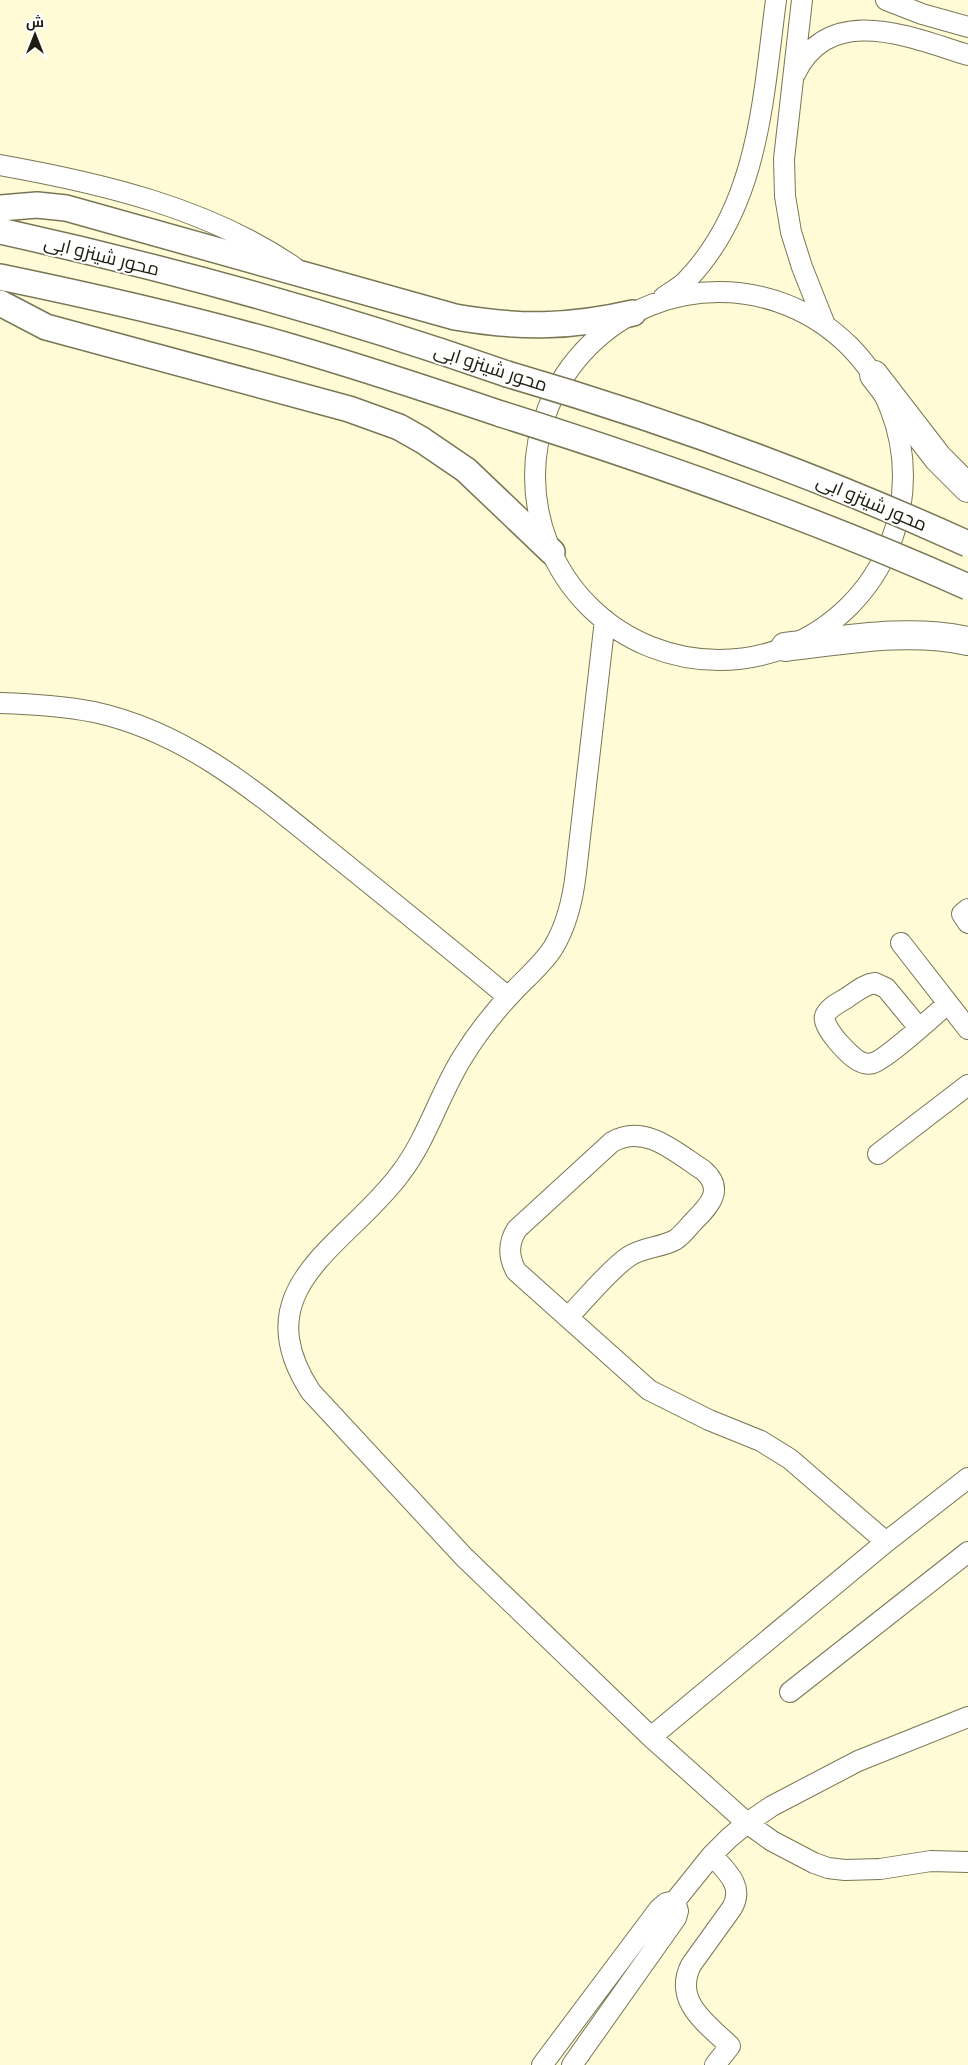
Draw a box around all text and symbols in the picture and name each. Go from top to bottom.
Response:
north arrow [10,10,60,60]
text: ش [26,13,44,31]
street label: محور شينزو ابى [42,229,162,281]
street label: محور شينزو ابى [431,337,551,397]
street label: محور شينزو ابى [813,468,931,536]

